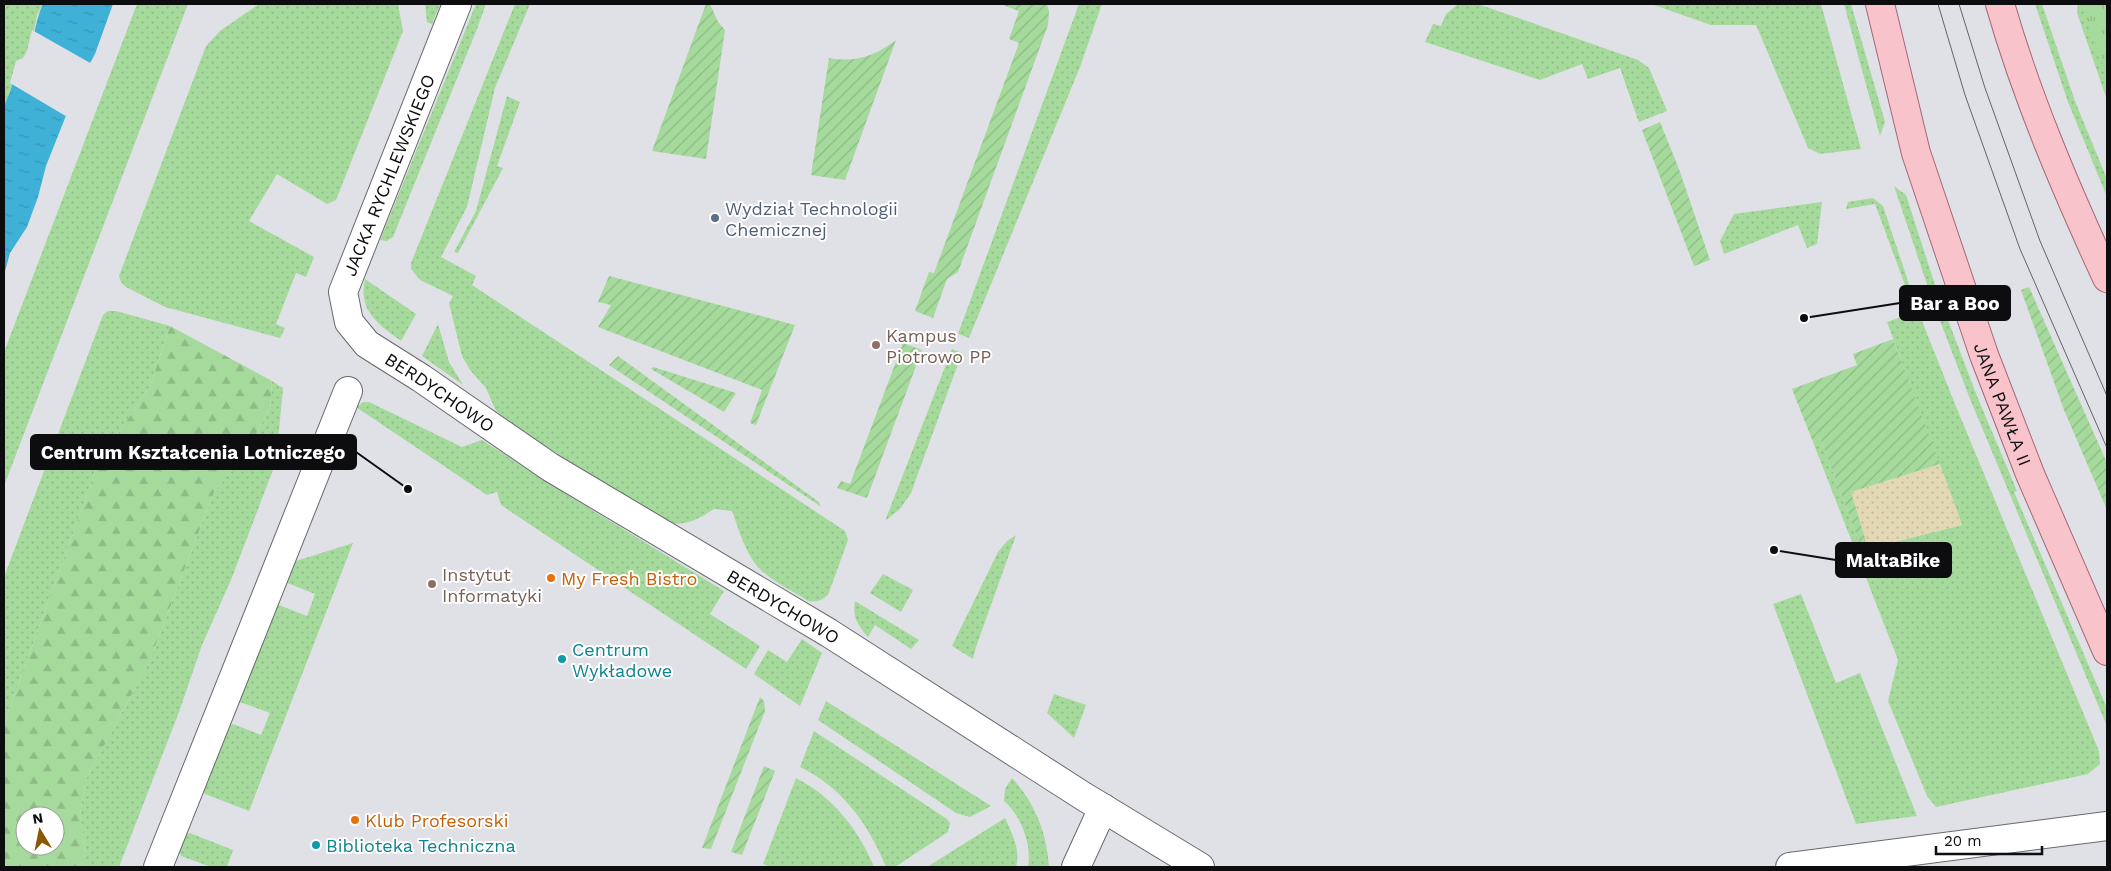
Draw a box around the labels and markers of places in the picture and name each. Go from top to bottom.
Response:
place label: Wydział Technologii Chemicznej [725,198,898,240]
marker: Wydział Technologii Chemicznej [709,212,721,224]
callout: Bar a Boo [1900,286,2010,320]
place label: Kampus Piotrowo PP [886,325,991,367]
marker: Kampus Piotrowo PP [870,339,882,351]
callout: Centrum Kształcenia Lotniczego [31,435,356,469]
callout: MaltaBike [1836,543,1951,577]
place label: Instytut Informatyki [442,564,542,606]
place label: My Fresh Bistro [561,568,697,589]
marker: My Fresh Bistro [545,572,557,584]
marker: Instytut Informatyki [426,578,438,590]
place label: Centrum Wykładowe [572,639,672,681]
marker: Centrum Wykładowe [556,653,568,665]
place label: Klub Profesorski [365,810,508,831]
marker: Klub Profesorski [349,814,361,826]
place label: Biblioteka Techniczna [326,835,516,856]
marker: Biblioteka Techniczna [310,839,322,851]

